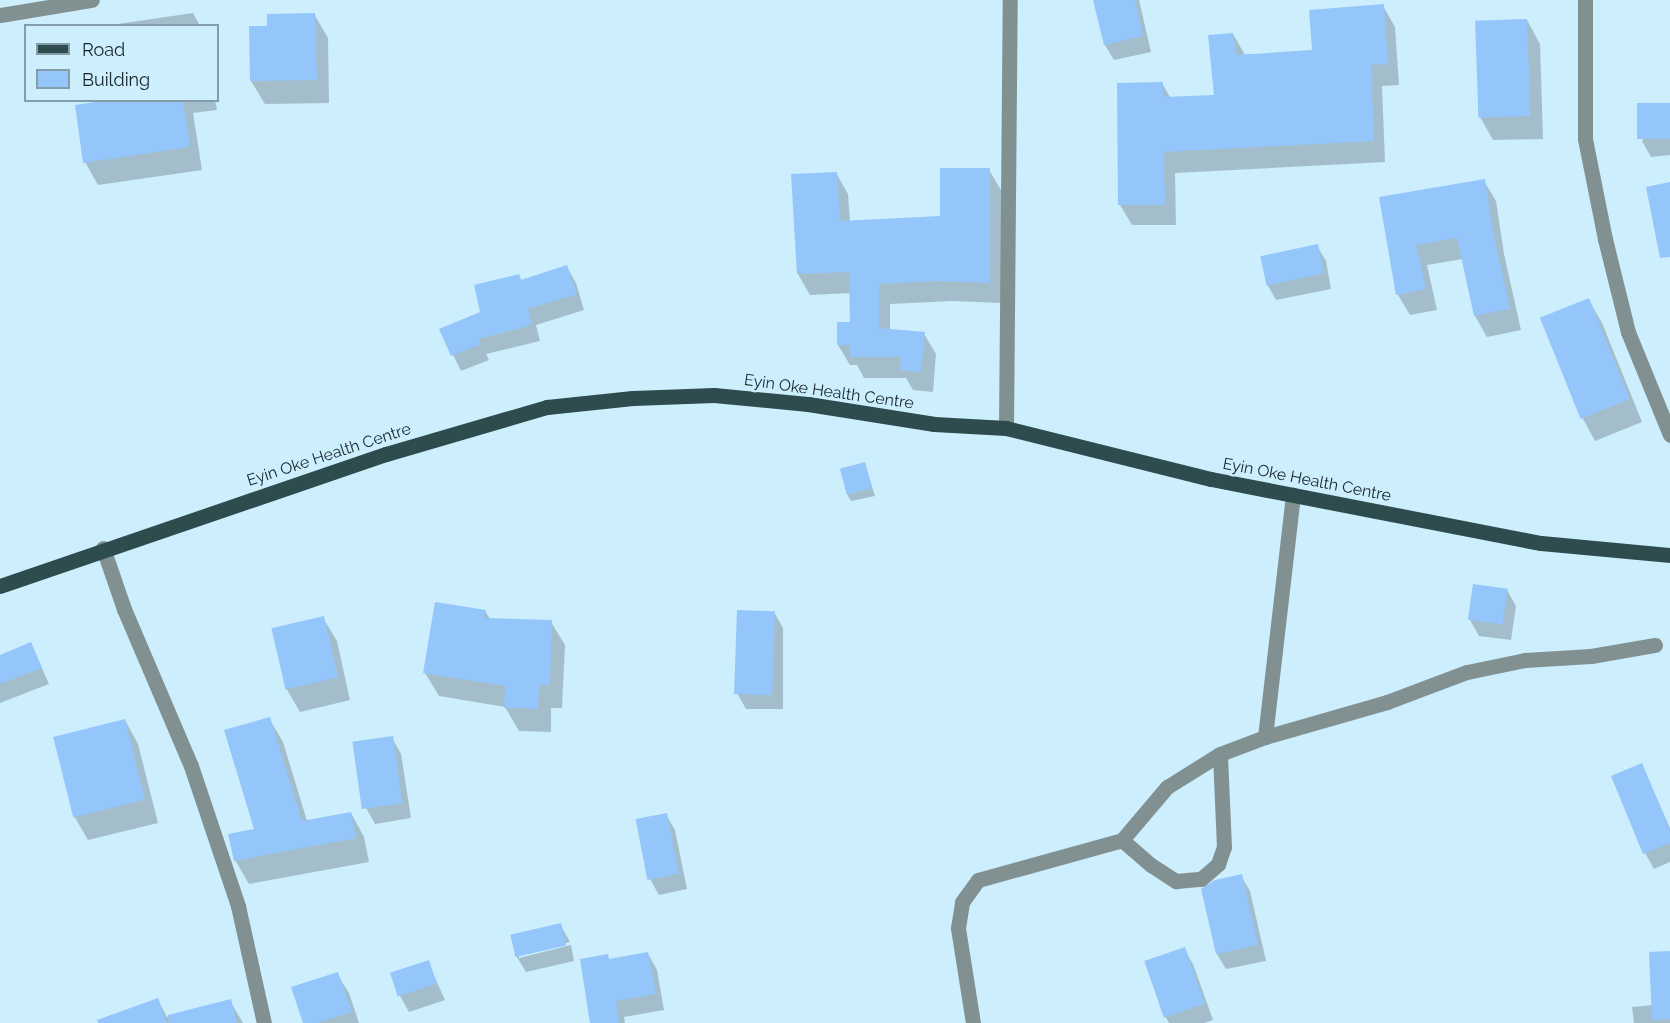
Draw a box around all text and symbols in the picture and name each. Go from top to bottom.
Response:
legend [24,24,219,102]
text: Road [82,39,125,60]
text: Building [82,69,150,90]
street label: Eyin Oke Health Centre [743,371,915,413]
street label: Eyin Oke Health Centre [245,419,413,491]
street label: Eyin Oke Health Centre [1221,454,1393,506]

